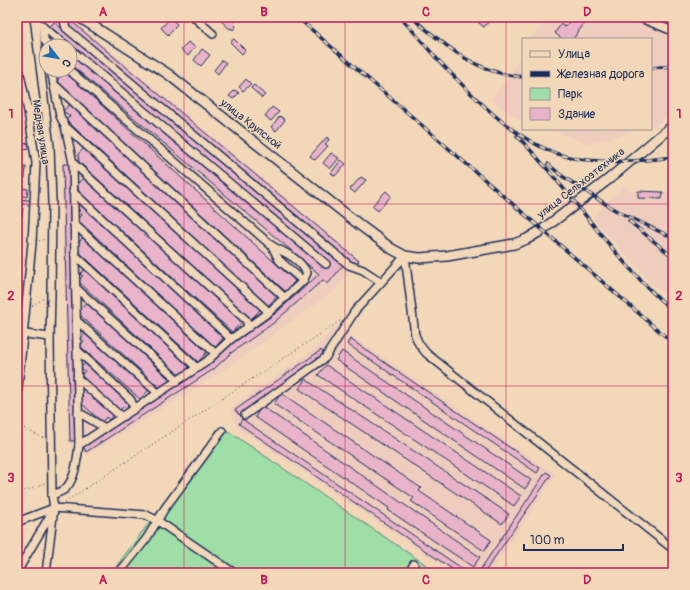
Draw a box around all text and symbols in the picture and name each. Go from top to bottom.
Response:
text: A [99,4,108,20]
text: B [260,4,268,20]
text: C [422,4,430,20]
text: D [583,4,591,20]
north arrow [38,38,78,78]
legend [522,38,652,130]
text: Улица [558,47,590,62]
text: С [59,57,73,69]
text: Железная дорога [556,67,645,82]
text: Парк [558,87,583,102]
street label: улица Крупской [217,95,284,152]
street label: Медная улица [29,99,53,165]
text: 1 [8,106,14,122]
text: 1 [676,106,682,122]
text: Здание [558,107,595,122]
street label: улица Сельхозтехника [534,145,627,222]
text: 2 [7,288,15,304]
text: 2 [675,288,683,304]
text: 3 [7,470,15,486]
text: 3 [675,470,683,486]
scale bar [524,526,623,552]
text: 100 m [530,533,565,548]
text: A [99,572,108,588]
text: B [260,572,268,588]
text: C [422,572,430,588]
text: D [583,572,591,588]

